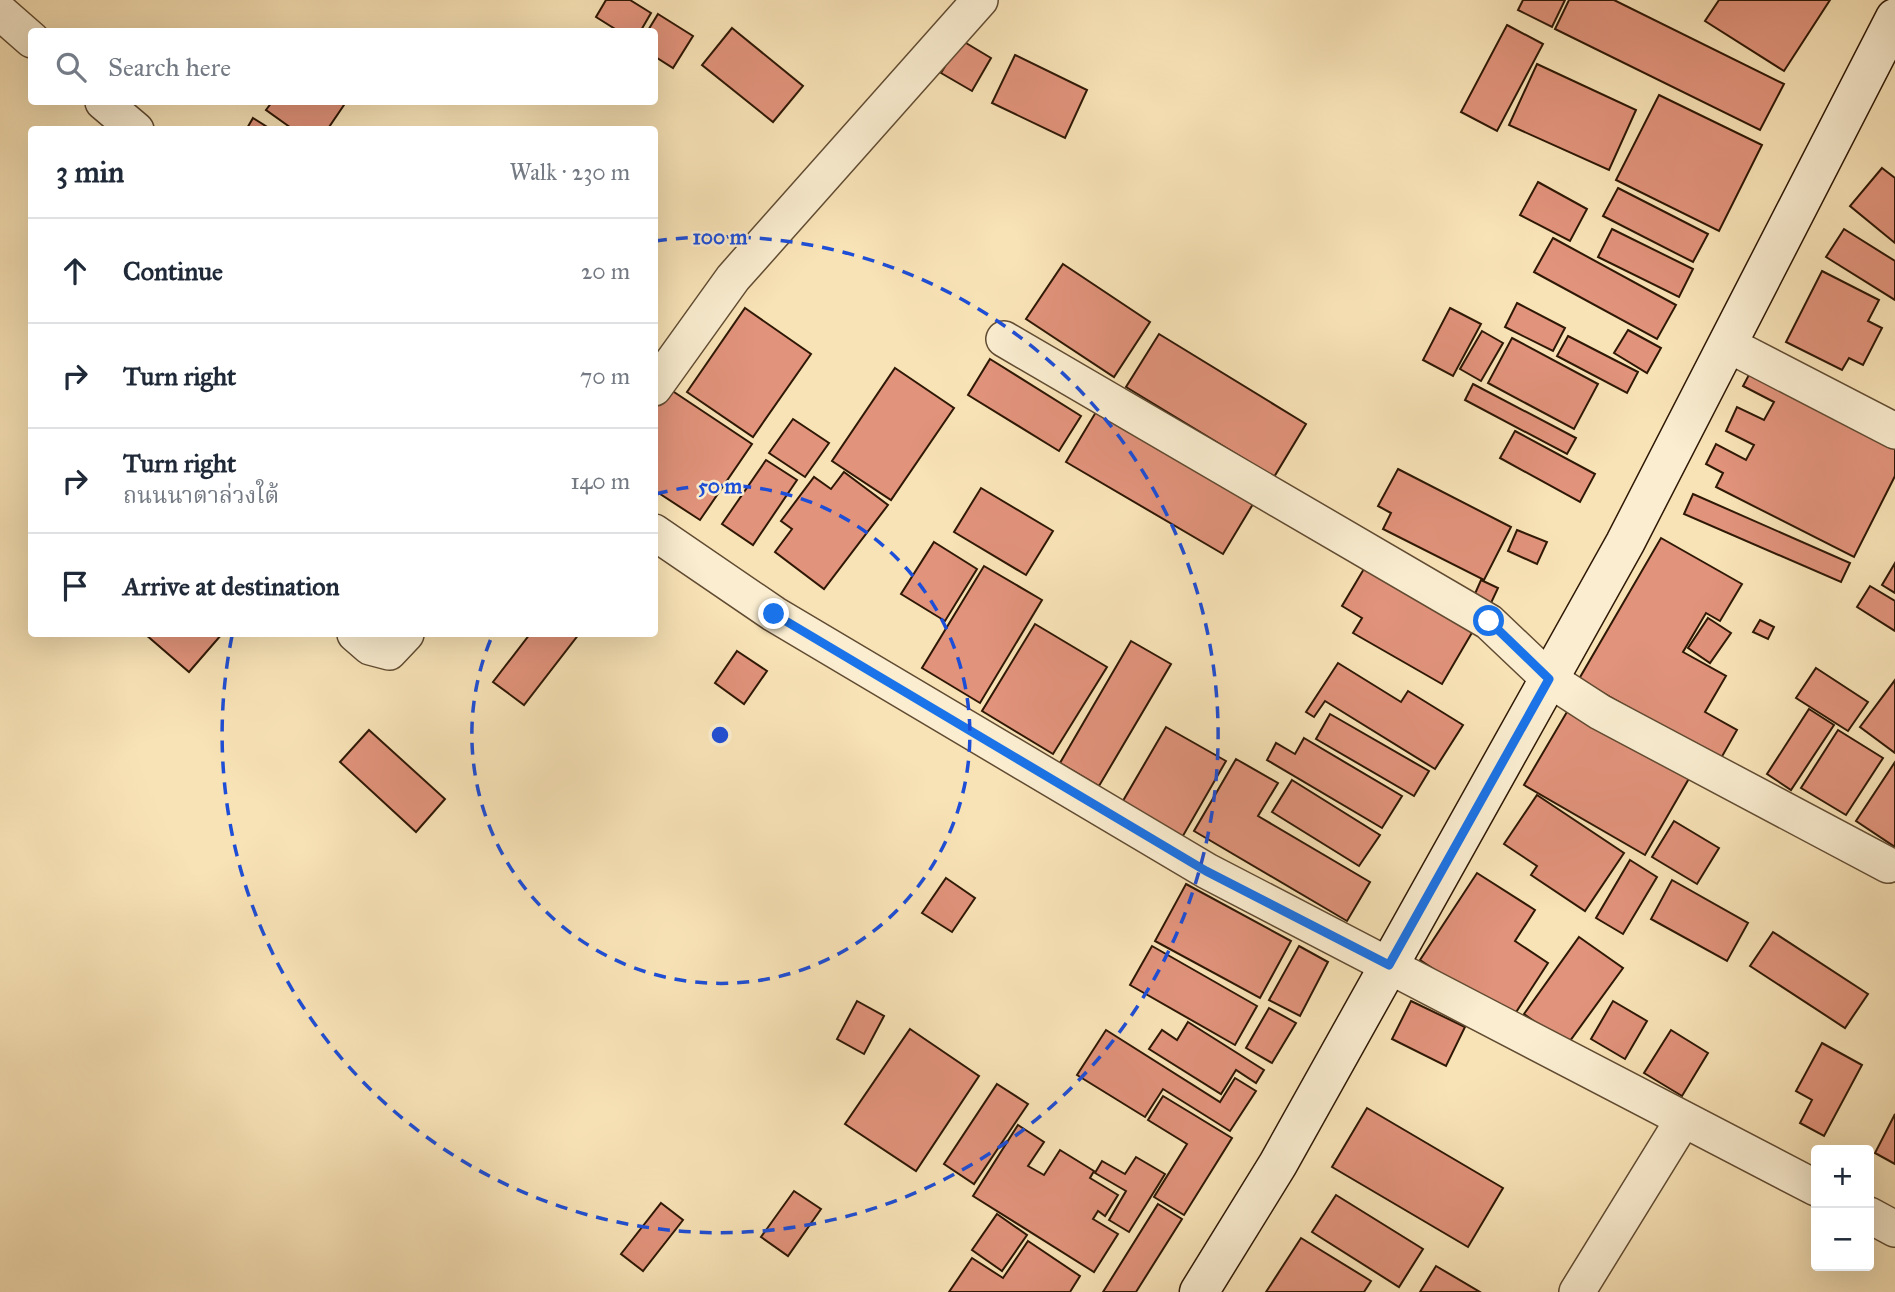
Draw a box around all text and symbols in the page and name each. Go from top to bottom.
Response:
search box [28,28,658,105]
icon: search [52,48,90,86]
text: Search here [108,51,231,83]
text: 3 min [56,154,124,190]
text: Walk · 230 m [510,158,630,186]
text: 100 m [693,224,748,250]
icon: ahead [56,252,94,290]
text: Continue [123,255,223,287]
text: 20 m [581,257,630,285]
icon: right [56,357,94,395]
text: Turn right [123,360,236,392]
text: 70 m [580,362,630,390]
text: Turn right [123,447,236,479]
icon: right [56,462,94,500]
text: 140 m [570,467,630,495]
text: 50 m [698,473,742,499]
text: ถนนนาตาล่วงใต้ [123,481,279,509]
icon: arrive [56,567,94,605]
text: Arrive at destination [123,570,340,602]
route end [758,598,789,629]
route start [1473,605,1504,636]
centre of rings [708,723,732,747]
map controls [1811,1145,1874,1271]
button: + [1811,1145,1874,1208]
button: − [1811,1208,1874,1271]

